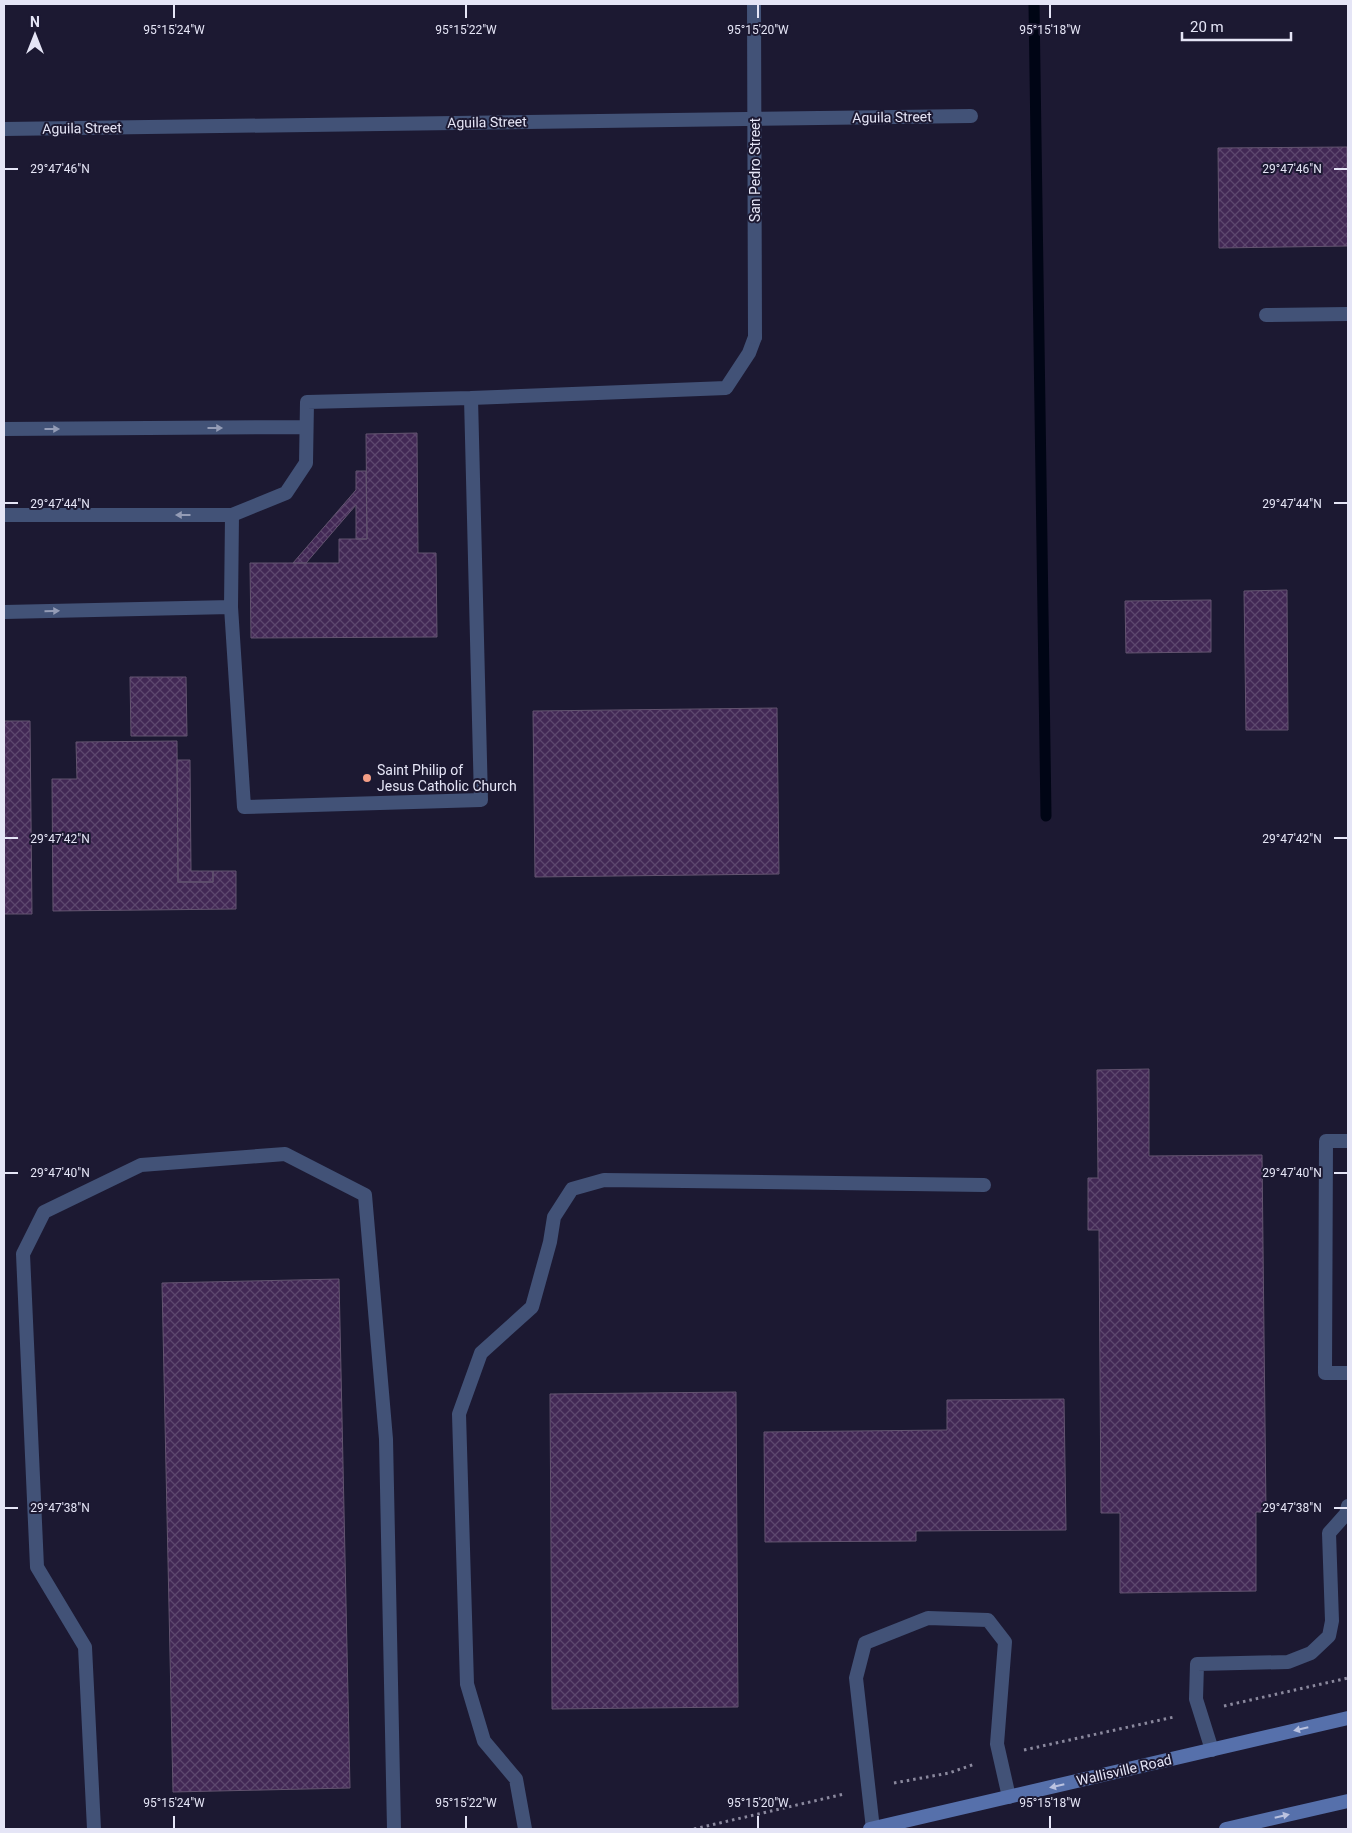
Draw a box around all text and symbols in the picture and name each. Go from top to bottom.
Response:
north arrow [10,10,60,60]
scale bar [1182,10,1291,42]
text: N [30,14,40,30]
text: 20 m [1190,18,1224,36]
text: 95°15'24"W [143,23,205,37]
text: 95°15'22"W [435,23,497,37]
text: 95°15'20"W [727,23,789,37]
text: 95°15'18"W [1019,23,1081,37]
street label: Aguila Street [852,108,932,126]
street label: Aguila Street [447,113,527,131]
street label: San Pedro Street [747,117,763,222]
street label: Aguila Street [42,119,122,137]
text: 29°47'46"N [30,162,90,176]
text: 29°47'46"N [1262,162,1322,176]
one-way arrow [207,424,223,432]
one-way arrow [45,425,61,433]
text: 29°47'44"N [30,497,90,511]
text: 29°47'44"N [1262,497,1322,511]
one-way arrow [175,511,191,519]
one-way arrow [45,607,61,615]
place label: Saint Philip of Jesus Catholic Church [377,762,517,794]
marker: Saint Philip of Jesus Catholic Church [361,772,373,784]
text: 29°47'42"N [30,832,90,846]
text: 29°47'42"N [1262,832,1322,846]
text: 29°47'40"N [30,1166,90,1180]
text: 29°47'40"N [1262,1166,1322,1180]
text: 29°47'38"N [30,1501,90,1515]
text: 29°47'38"N [1262,1501,1322,1515]
one-way arrow [1293,1725,1308,1733]
street label: Wallisville Road [1075,1751,1173,1789]
one-way arrow [1050,1782,1065,1790]
text: 95°15'24"W [143,1796,205,1810]
text: 95°15'22"W [435,1796,497,1810]
text: 95°15'20"W [727,1796,789,1810]
text: 95°15'18"W [1019,1796,1081,1810]
one-way arrow [1274,1812,1289,1820]

